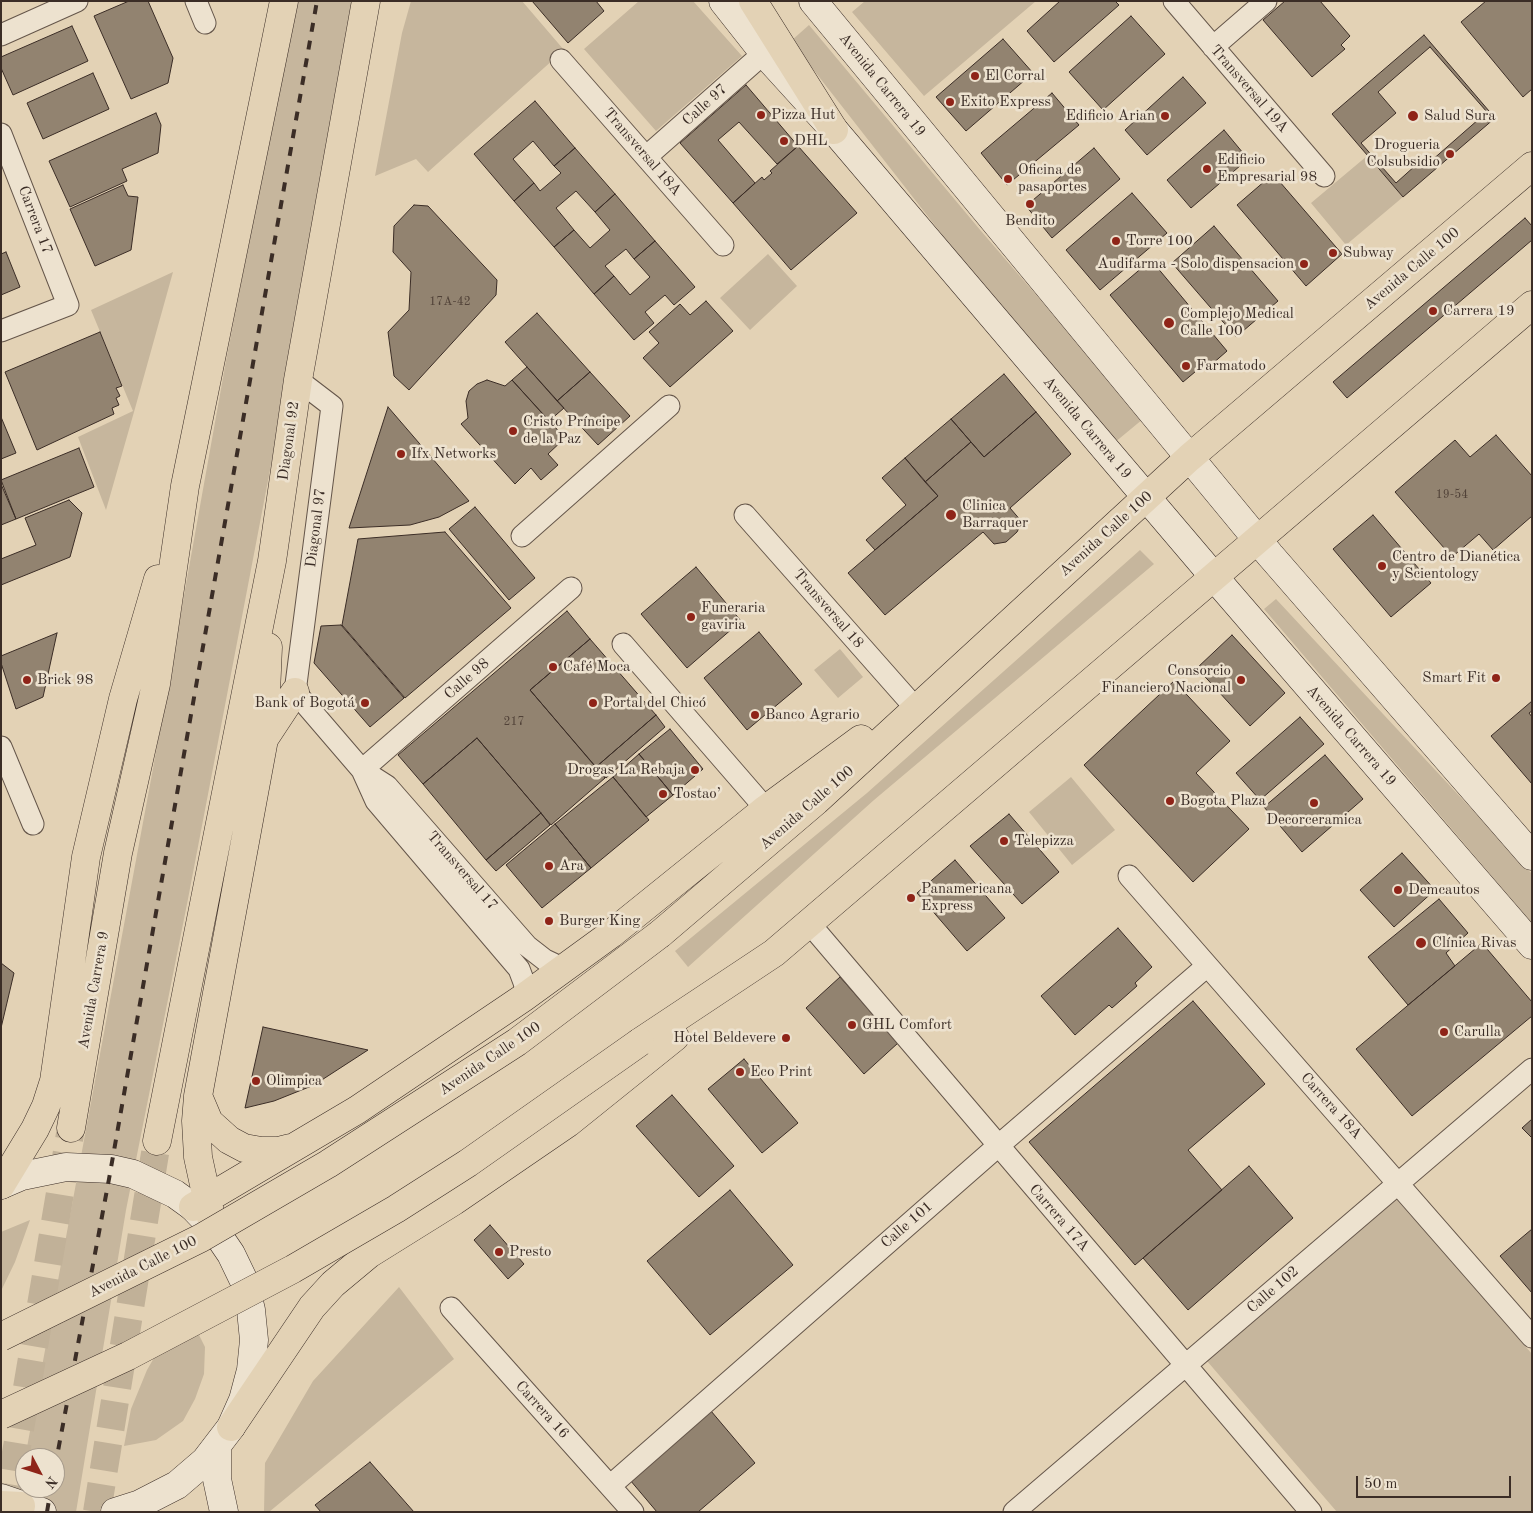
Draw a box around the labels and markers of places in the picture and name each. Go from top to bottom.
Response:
place label: El Corral [985,67,1045,85]
marker: El Corral [969,70,981,82]
place label: Exito Express [960,93,1051,111]
marker: Exito Express [944,96,956,108]
place label: Pizza Hut [771,106,835,124]
place label: Edificio Arian [1065,107,1155,125]
place label: Salud Sura [1424,107,1496,125]
marker: Pizza Hut [755,109,767,121]
marker: Salud Sura [1406,109,1420,123]
marker: Edificio Arian [1159,110,1171,122]
place label: DHL [794,132,828,150]
marker: DHL [778,135,790,147]
place label: Drogueria Colsubsidio [1366,136,1440,171]
marker: Drogueria Colsubsidio [1444,148,1456,160]
place label: Edificio Empresarial 98 [1217,151,1317,186]
place label: Oficina de pasaportes [1018,161,1087,196]
marker: Edificio Empresarial 98 [1201,163,1213,175]
marker: Oficina de pasaportes [1002,173,1014,185]
marker: Bendito [1024,198,1036,210]
place label: Bendito [1005,212,1055,230]
place label: Torre 100 [1126,232,1193,250]
marker: Torre 100 [1110,235,1122,247]
place label: Subway [1343,244,1394,262]
marker: Subway [1327,247,1339,259]
place label: Audifarma - Solo dispensacion [1097,255,1294,273]
marker: Audifarma - Solo dispensacion [1298,258,1310,270]
place label: Carrera 19 [1443,302,1515,320]
place label: Complejo Medical Calle 100 [1180,305,1294,340]
marker: Carrera 19 [1427,305,1439,317]
marker: Complejo Medical Calle 100 [1162,316,1176,330]
place label: Farmatodo [1196,357,1266,375]
marker: Farmatodo [1180,360,1192,372]
place label: Cristo Príncipe de la Paz [523,413,620,448]
marker: Cristo Príncipe de la Paz [507,425,519,437]
place label: Ifx Networks [411,445,496,463]
marker: Ifx Networks [395,448,407,460]
place label: Clinica Barraquer [962,497,1028,532]
marker: Clinica Barraquer [944,508,958,522]
place label: Centro de Dianética y Scientology [1392,548,1520,583]
marker: Centro de Dianética y Scientology [1376,560,1388,572]
place label: Funeraria gaviria [701,599,765,634]
marker: Funeraria gaviria [685,611,697,623]
place label: Café Moca [563,658,630,676]
marker: Café Moca [547,661,559,673]
place label: Consorcio Financiero Nacional [1101,662,1231,697]
place label: Smart Fit [1422,669,1486,687]
place label: Brick 98 [37,671,93,689]
marker: Smart Fit [1490,672,1502,684]
marker: Brick 98 [21,674,33,686]
marker: Consorcio Financiero Nacional [1235,674,1247,686]
place label: Bank of Bogotá [255,694,355,712]
place label: Portal del Chicó [603,694,706,712]
marker: Bank of Bogotá [359,697,371,709]
marker: Portal del Chicó [587,697,599,709]
place label: Banco Agrario [765,706,860,724]
marker: Banco Agrario [749,709,761,721]
place label: Drogas La Rebaja [567,761,685,779]
marker: Drogas La Rebaja [689,764,701,776]
place label: Tostao’ [673,785,721,803]
marker: Tostao’ [657,788,669,800]
place label: Bogota Plaza [1180,792,1266,810]
marker: Bogota Plaza [1164,795,1176,807]
marker: Decorceramica [1308,797,1320,809]
place label: Decorceramica [1266,811,1362,829]
place label: Telepizza [1014,832,1074,850]
marker: Telepizza [998,835,1010,847]
place label: Ara [559,857,584,875]
marker: Ara [543,860,555,872]
place label: Panamericana Express [921,880,1012,915]
place label: Demcautos [1408,881,1480,899]
marker: Demcautos [1392,884,1404,896]
marker: Panamericana Express [905,892,917,904]
place label: Burger King [559,912,640,930]
marker: Burger King [543,915,555,927]
place label: Clínica Rivas [1432,934,1517,952]
marker: Clínica Rivas [1414,936,1428,950]
place label: GHL Comfort [862,1016,952,1034]
marker: GHL Comfort [846,1019,858,1031]
place label: Carulla [1454,1023,1501,1041]
marker: Carulla [1438,1026,1450,1038]
place label: Hotel Beldevere [673,1029,776,1047]
marker: Hotel Beldevere [780,1032,792,1044]
place label: Eco Print [750,1063,812,1081]
marker: Eco Print [734,1066,746,1078]
place label: Olimpica [266,1072,322,1090]
marker: Olimpica [250,1075,262,1087]
place label: Presto [509,1243,551,1261]
marker: Presto [493,1246,505,1258]

